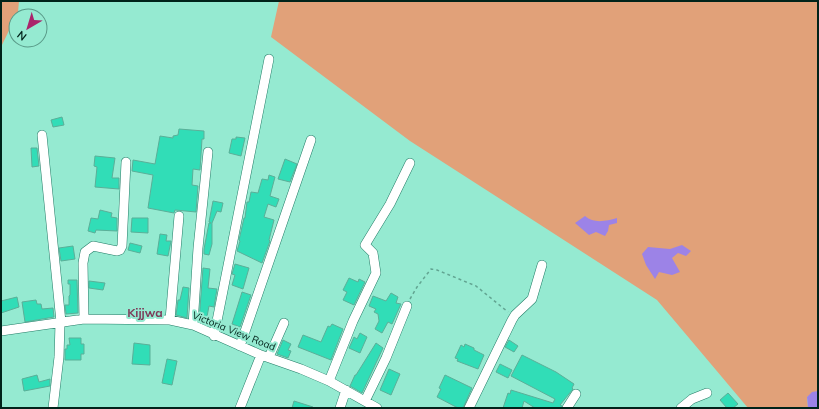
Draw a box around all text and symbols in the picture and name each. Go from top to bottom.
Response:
north arrow [8,8,48,48]
text: N [14,28,29,44]
district label: Kijjwa [127,305,163,320]
street label: Victoria View Road [190,308,278,354]

